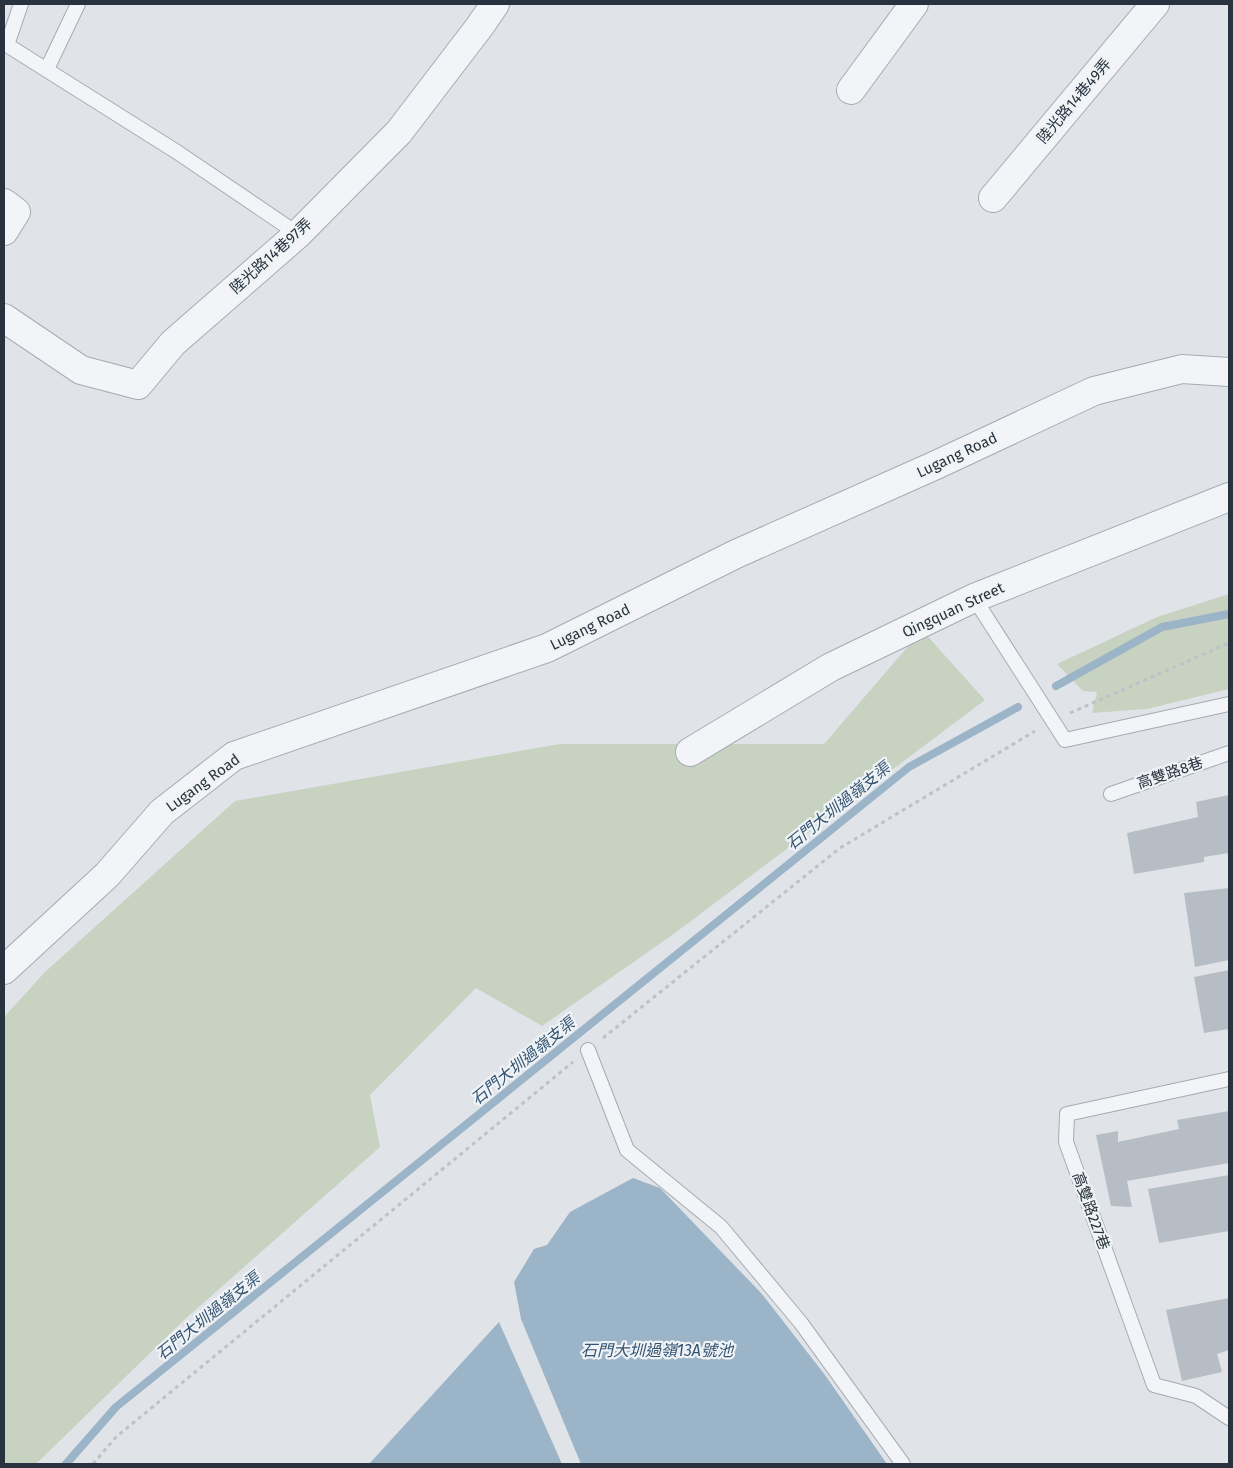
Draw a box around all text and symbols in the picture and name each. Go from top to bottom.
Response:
street label: 陸光路14巷49弄 [1033,55,1115,147]
street label: 陸光路14巷97弄 [226,215,316,297]
street label: Lugang Road [914,428,1000,482]
street label: Qingquan Street [899,578,1007,641]
street label: Lugang Road [547,600,633,654]
street label: Lugang Road [163,750,243,816]
street label: 高雙路8巷 [1135,753,1205,793]
water label: 石門大圳過嶺支渠 [782,757,895,854]
water label: 石門大圳過嶺支渠 [467,1012,580,1109]
street label: 高雙路227巷 [1069,1170,1113,1252]
water label: 石門大圳過嶺支渠 [152,1267,265,1364]
water label: 石門大圳過嶺13A號池 [581,1341,735,1360]

